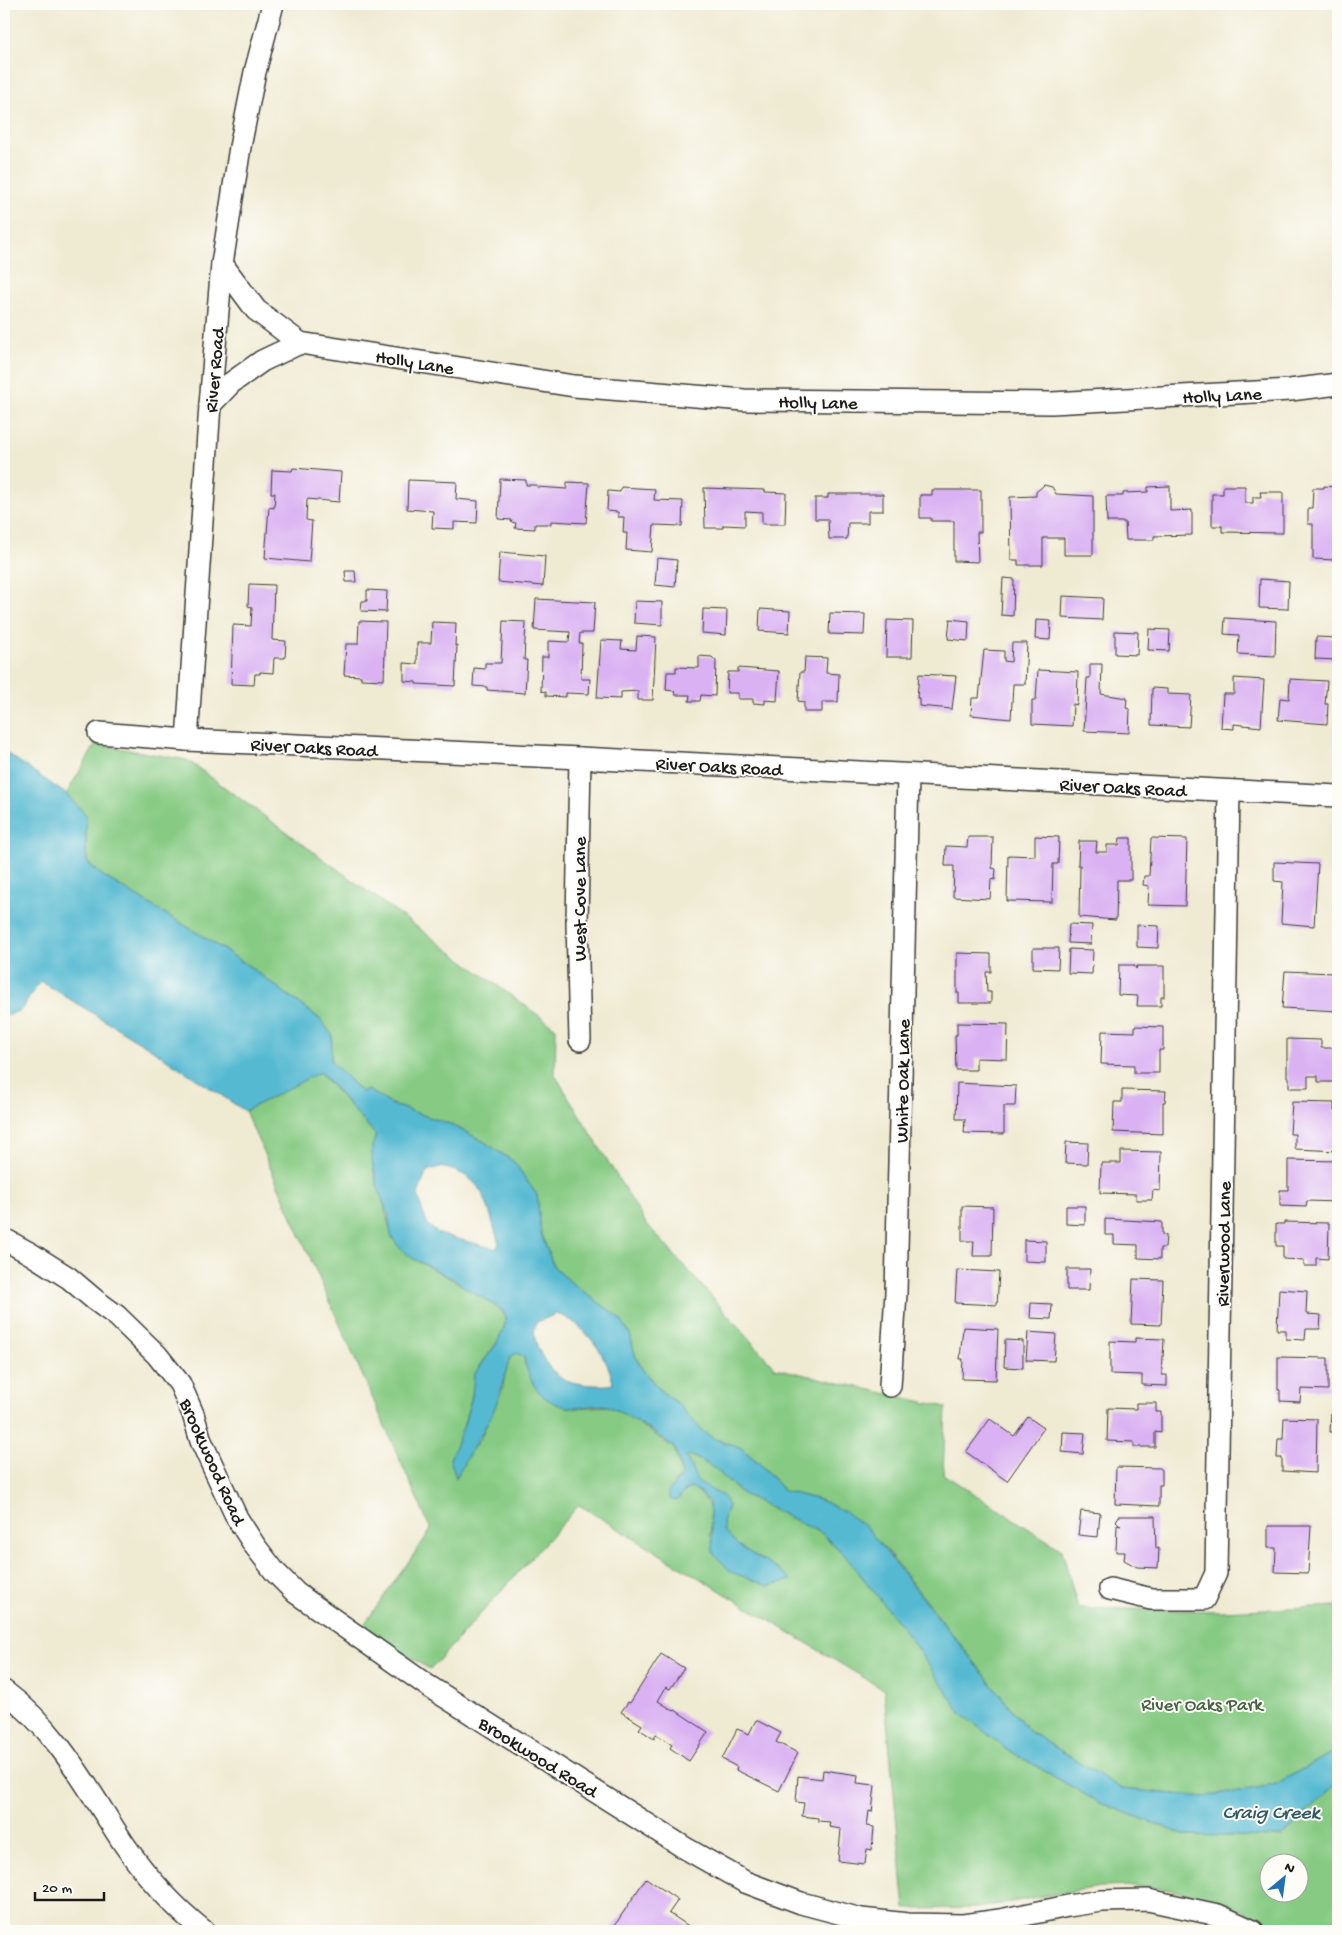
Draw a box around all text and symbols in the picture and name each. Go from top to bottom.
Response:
street label: River Road [201,325,232,414]
street label: Holly Lane [374,347,456,382]
street label: Holly Lane [1182,384,1263,411]
street label: Holly Lane [778,392,858,417]
street label: River Oaks Road [250,735,380,764]
street label: River Oaks Road [655,754,785,783]
street label: River Oaks Road [1059,775,1189,804]
street label: West Cove Lane [570,837,593,961]
street label: White Oak Lane [892,1019,917,1143]
street label: Riverwood Lane [1213,1181,1238,1307]
street label: Brookwood Road [172,1395,250,1531]
park label: River Oaks Park [1141,1695,1264,1718]
street label: Brookwood Road [472,1713,603,1806]
water label: Craig Creek [1223,1803,1322,1826]
north arrow [1260,1852,1310,1902]
text: N [1281,1859,1297,1878]
scale bar [35,1870,104,1902]
text: 20 m [42,1880,72,1898]

